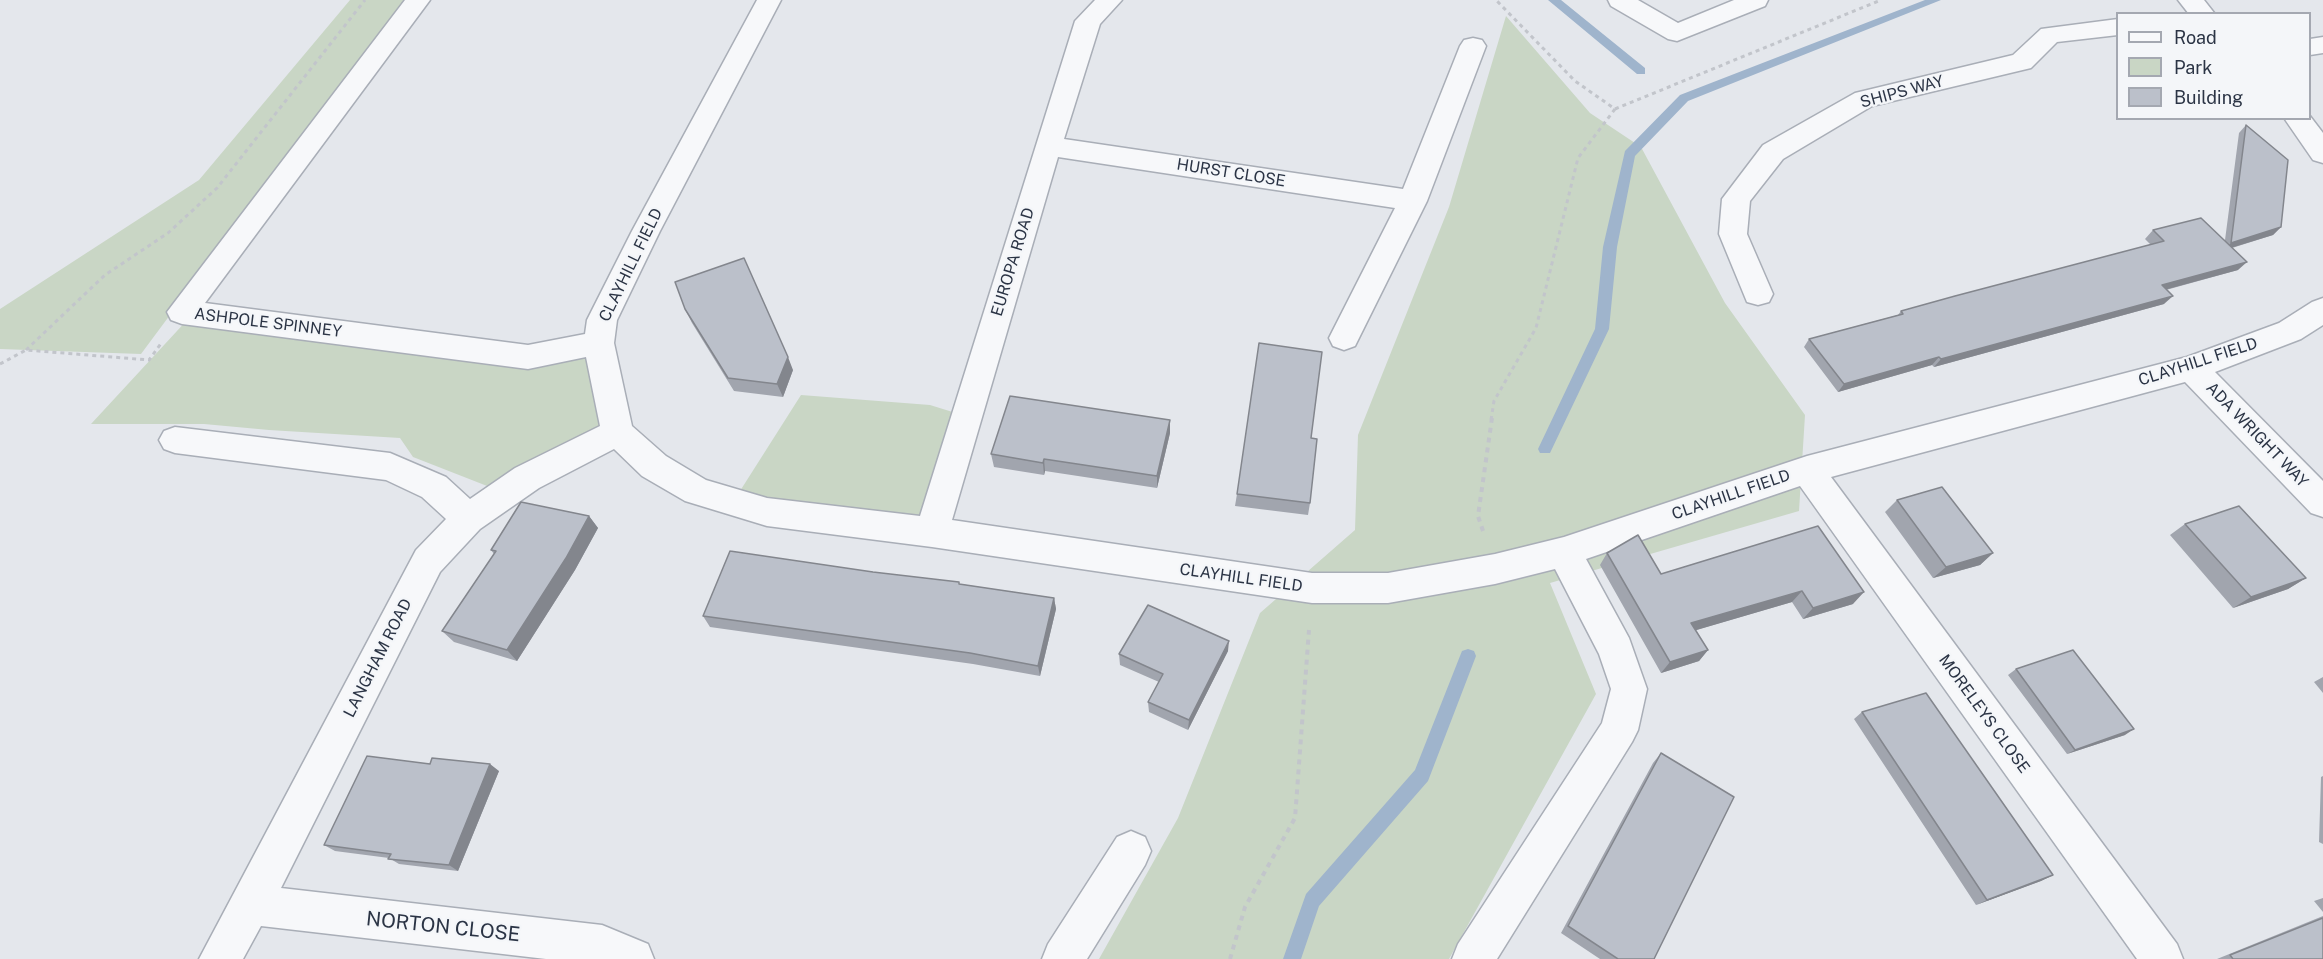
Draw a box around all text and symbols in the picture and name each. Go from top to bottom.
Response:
legend [2116,12,2311,120]
text: Road [2174,27,2217,48]
text: Park [2174,57,2212,78]
street label: SHIPS WAY [1858,72,1946,112]
text: Building [2174,87,2243,108]
street label: HURST CLOSE [1175,155,1287,191]
street label: CLAYHILL FIELD [595,205,667,325]
street label: EUROPA ROAD [987,205,1039,319]
street label: ASHPOLE SPINNEY [193,304,343,342]
street label: CLAYHILL FIELD [2136,334,2260,390]
street label: ADA WRIGHT WAY [2202,379,2312,491]
street label: CLAYHILL FIELD [1669,466,1793,524]
street label: CLAYHILL FIELD [1178,560,1304,596]
street label: LANGHAM ROAD [340,595,416,721]
street label: MORELEYS CLOSE [1934,651,2034,777]
street label: NORTON CLOSE [365,907,521,947]

